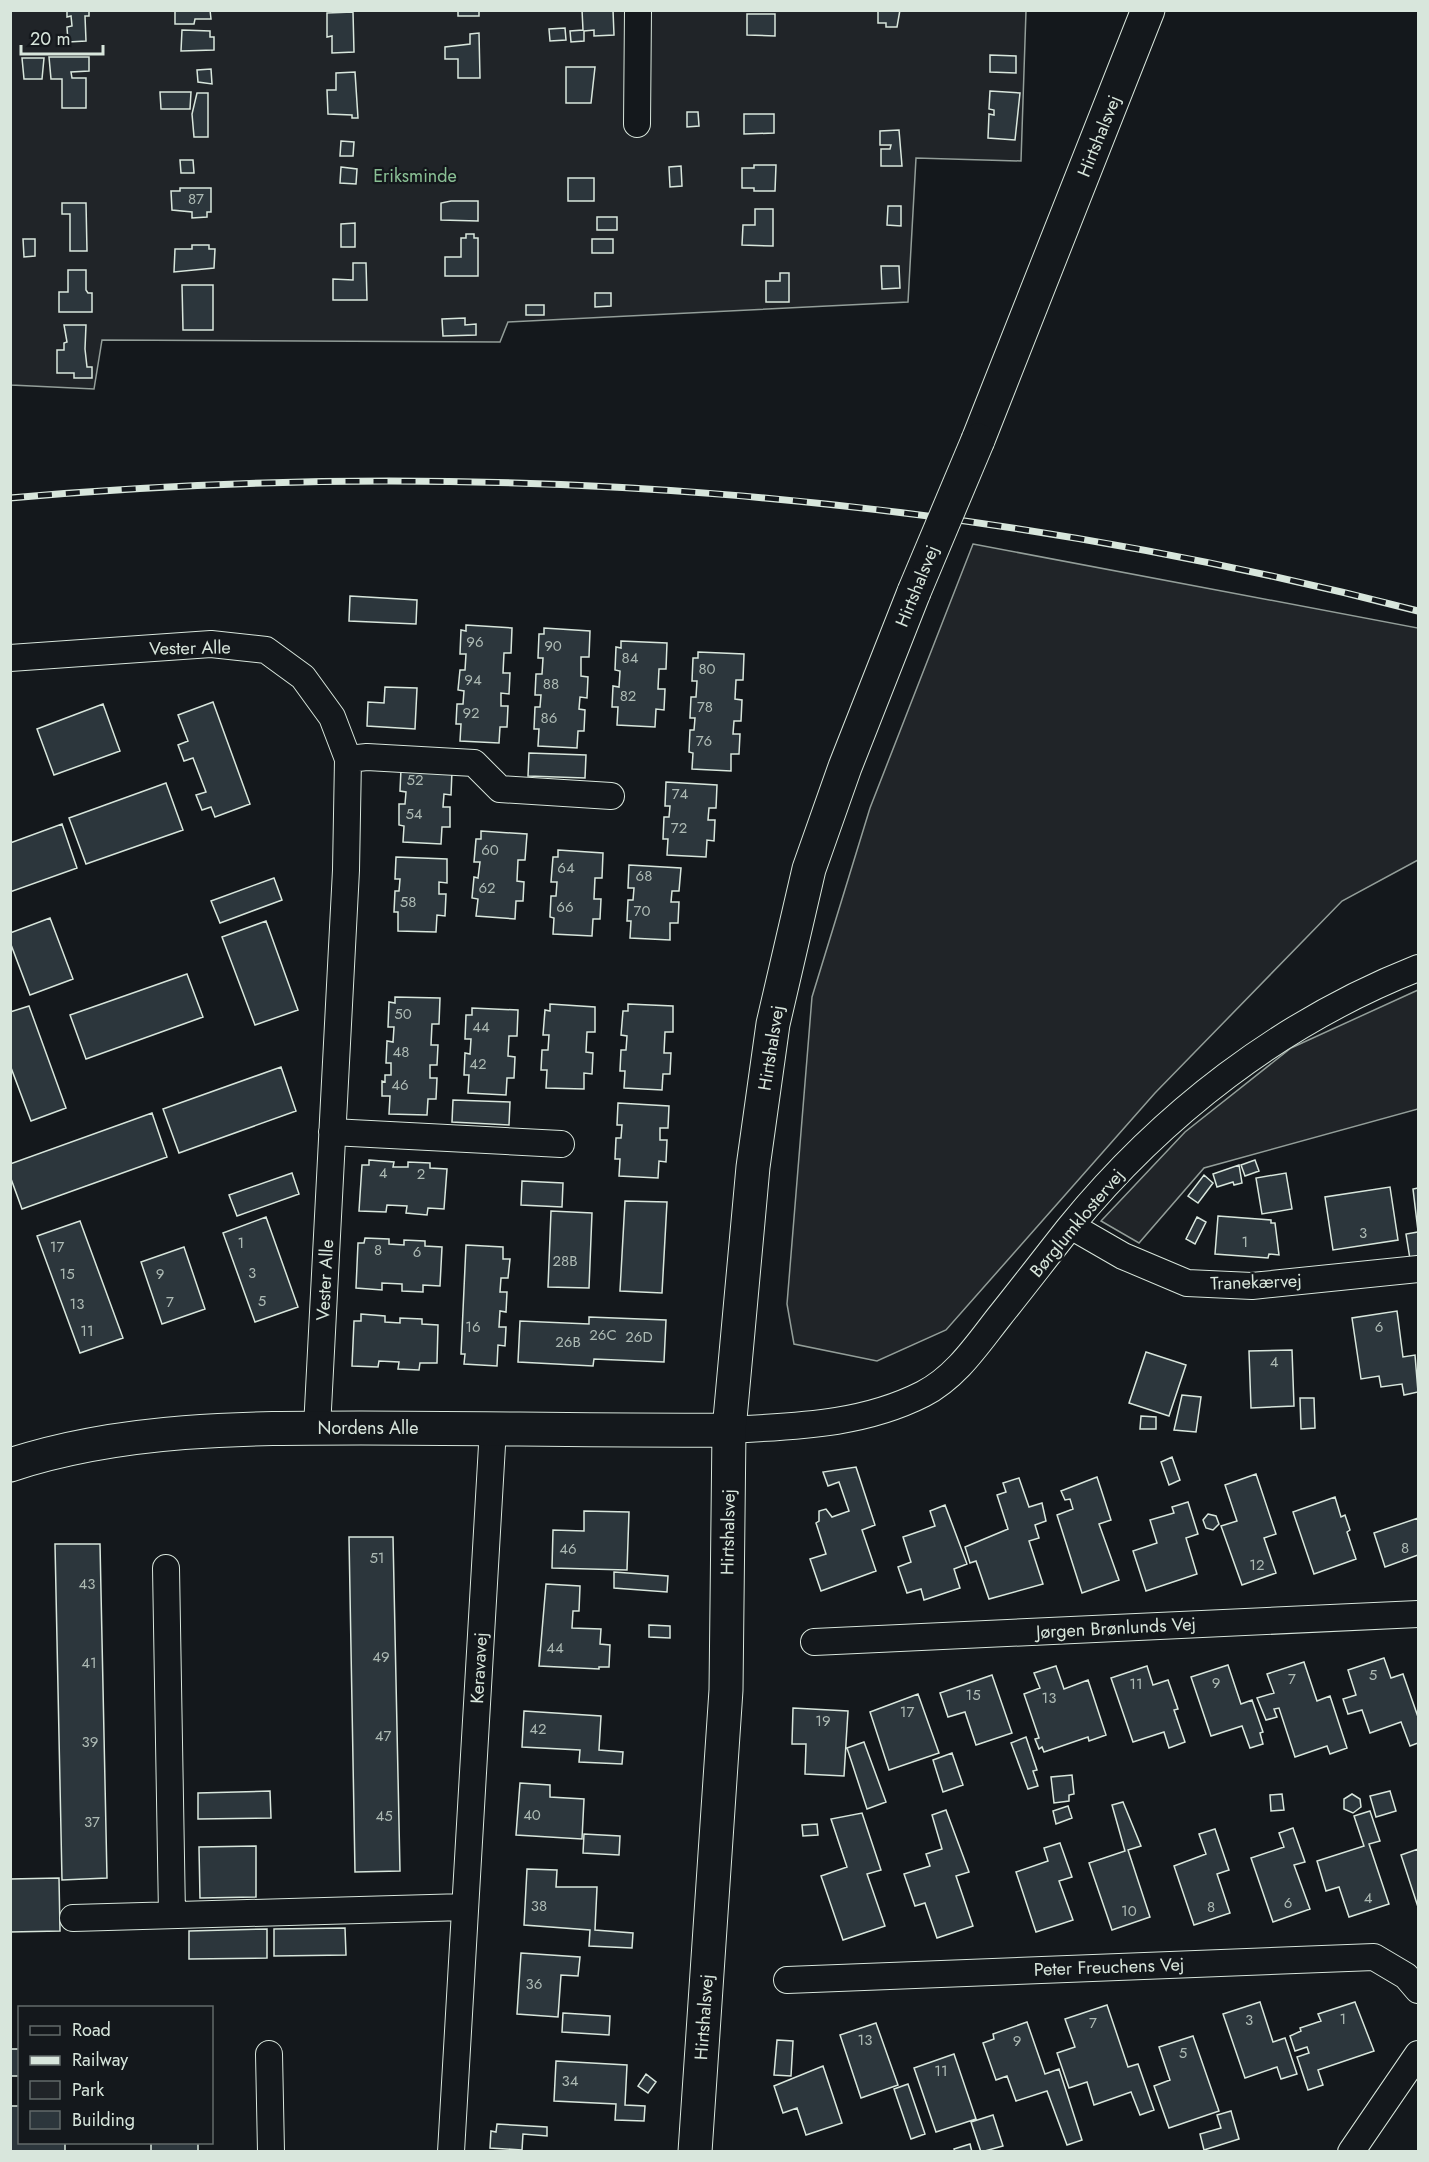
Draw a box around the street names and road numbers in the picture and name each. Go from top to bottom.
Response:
street label: Hirtshalsvej [1071,91,1127,181]
street label: Hirtshalsvej [889,541,945,631]
street label: Vester Alle [149,634,231,662]
street label: Hirtshalsvej [751,1003,791,1093]
street label: Børglumklostervej [1024,1163,1130,1283]
street label: Vester Alle [310,1239,340,1321]
street label: Tranekærvej [1210,1267,1302,1297]
street label: Nordens Alle [317,1415,419,1441]
street label: Hirtshalsvej [714,1489,742,1575]
street label: Jørgen Brønlunds Vej [1033,1611,1197,1645]
street label: Keravavej [464,1632,494,1704]
street label: Peter Freuchens Vej [1033,1951,1185,1983]
street label: Hirtshalsvej [688,1973,720,2061]

